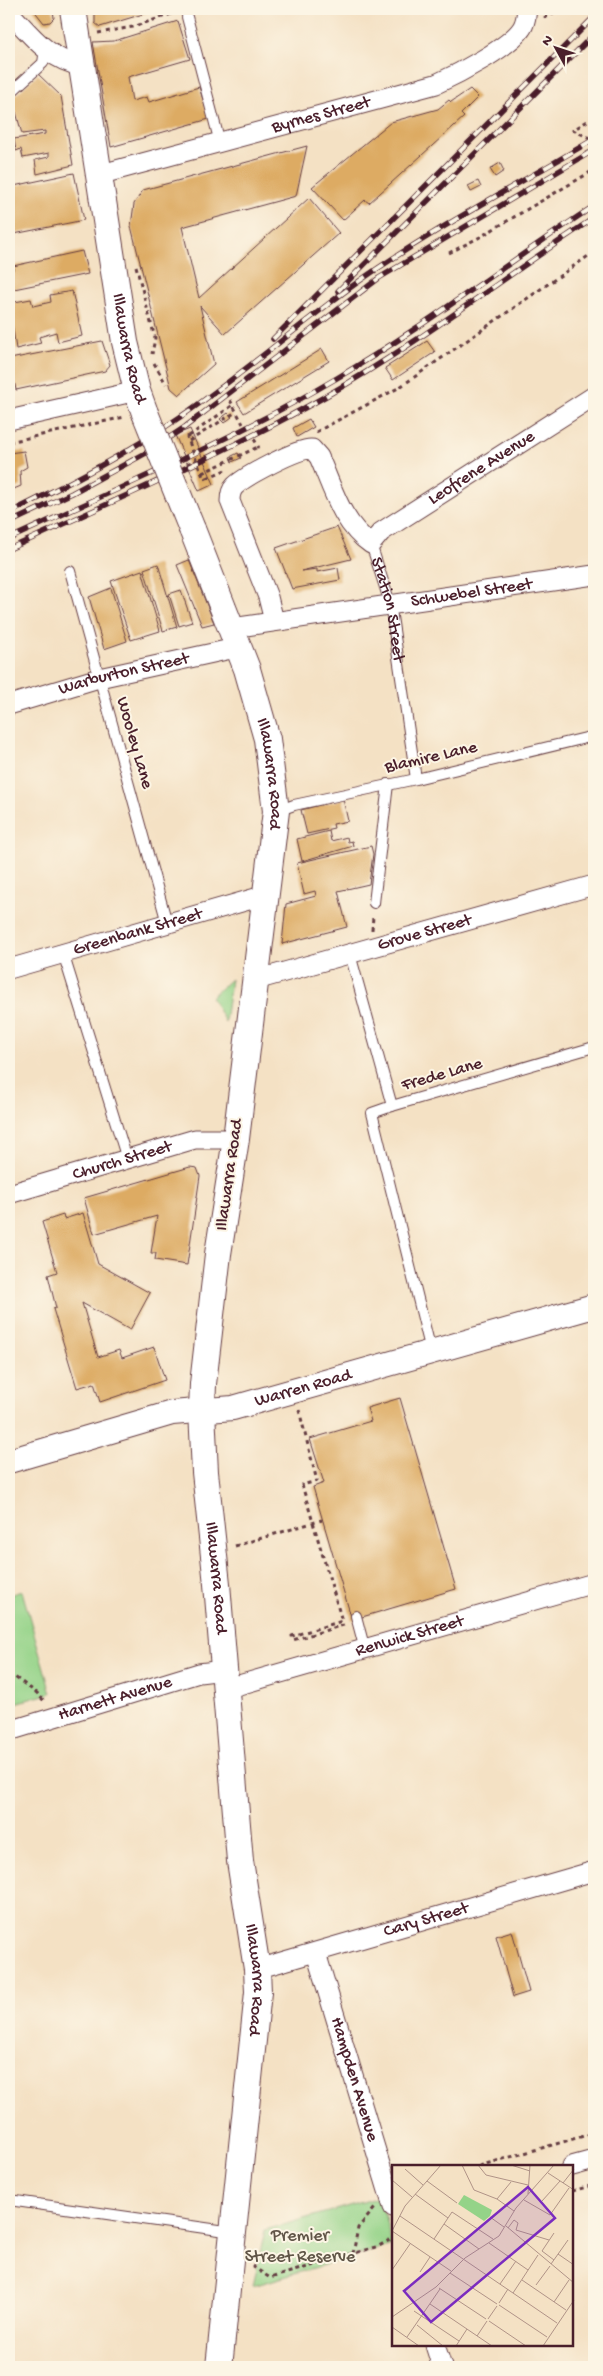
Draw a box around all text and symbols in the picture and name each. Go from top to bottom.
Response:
north arrow [530,22,580,72]
text: N [539,32,557,50]
street label: Byrnes Street [268,91,374,139]
street label: Illawarra Road [107,292,152,408]
street label: Leofrene Avenue [424,426,540,510]
street label: Station Street [365,554,409,665]
street label: Schwebel Street [409,573,535,612]
street label: Warburton Street [56,648,193,700]
street label: Wooley Lane [111,695,157,792]
street label: Illawarra Road [251,715,287,832]
street label: Blamire Lane [382,737,480,779]
street label: Greenbank Street [71,903,206,960]
street label: Grove Street [375,909,475,956]
street label: Frede Lane [398,1053,486,1097]
street label: Illawarra Road [212,1116,248,1232]
street label: Church Street [70,1135,176,1185]
street label: Warren Road [252,1364,355,1412]
street label: Illawarra Road [200,1521,232,1636]
street label: Renwick Street [353,1610,468,1661]
street label: Harnett Avenue [56,1671,175,1726]
street label: Cary Street [381,1897,472,1942]
street label: Illawarra Road [240,1922,269,2038]
street label: Hampden Avenue [326,2015,383,2145]
inset map [392,2165,573,2346]
park label: Premier Street Reserve [245,2226,356,2268]

